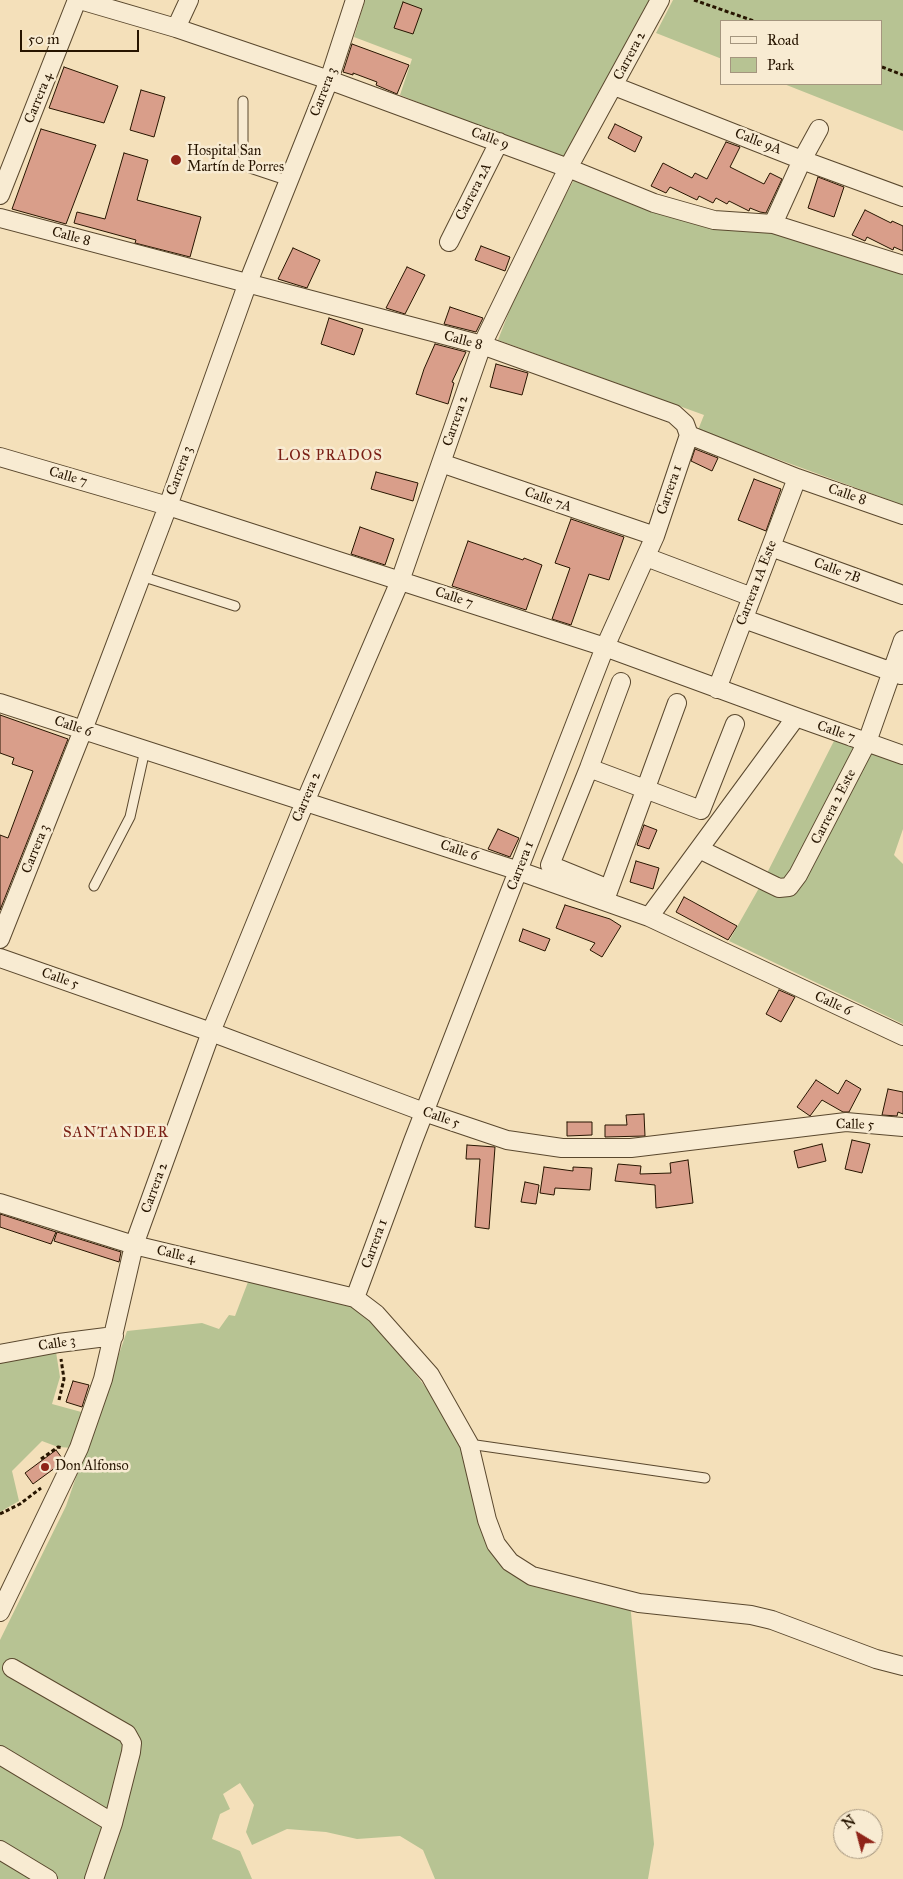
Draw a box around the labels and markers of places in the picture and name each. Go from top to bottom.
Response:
place label: Hospital San Martín de Porres [187,144,284,176]
marker: Hospital San Martín de Porres [169,153,183,167]
place label: Don Alfonso [55,1459,129,1475]
marker: Don Alfonso [39,1461,51,1473]

